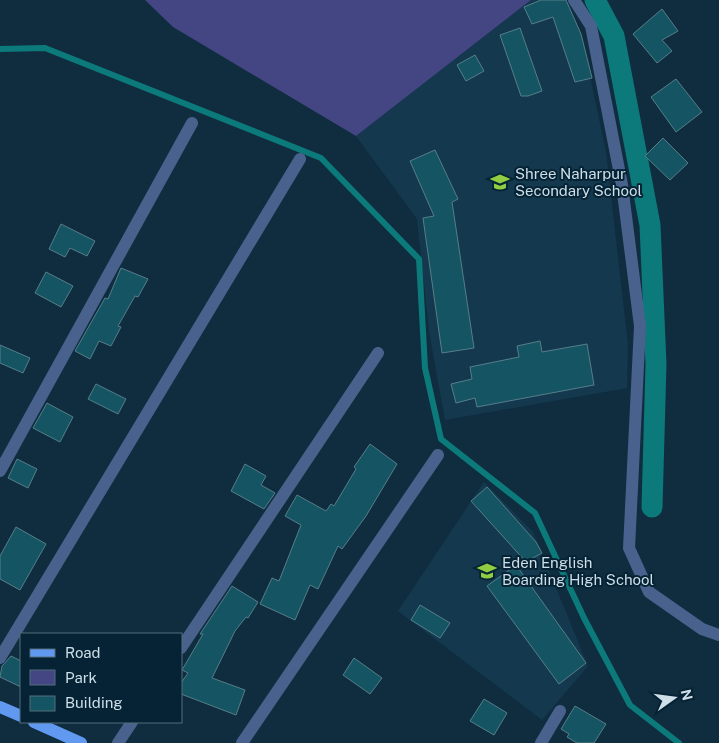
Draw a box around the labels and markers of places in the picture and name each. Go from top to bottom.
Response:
place label: Shree Naharpur Secondary School [515,165,642,199]
school or university icon: Shree Naharpur Secondary School [489,171,511,193]
place label: Eden English Boarding High School [502,554,654,588]
school or university icon: Eden English Boarding High School [476,560,498,582]

